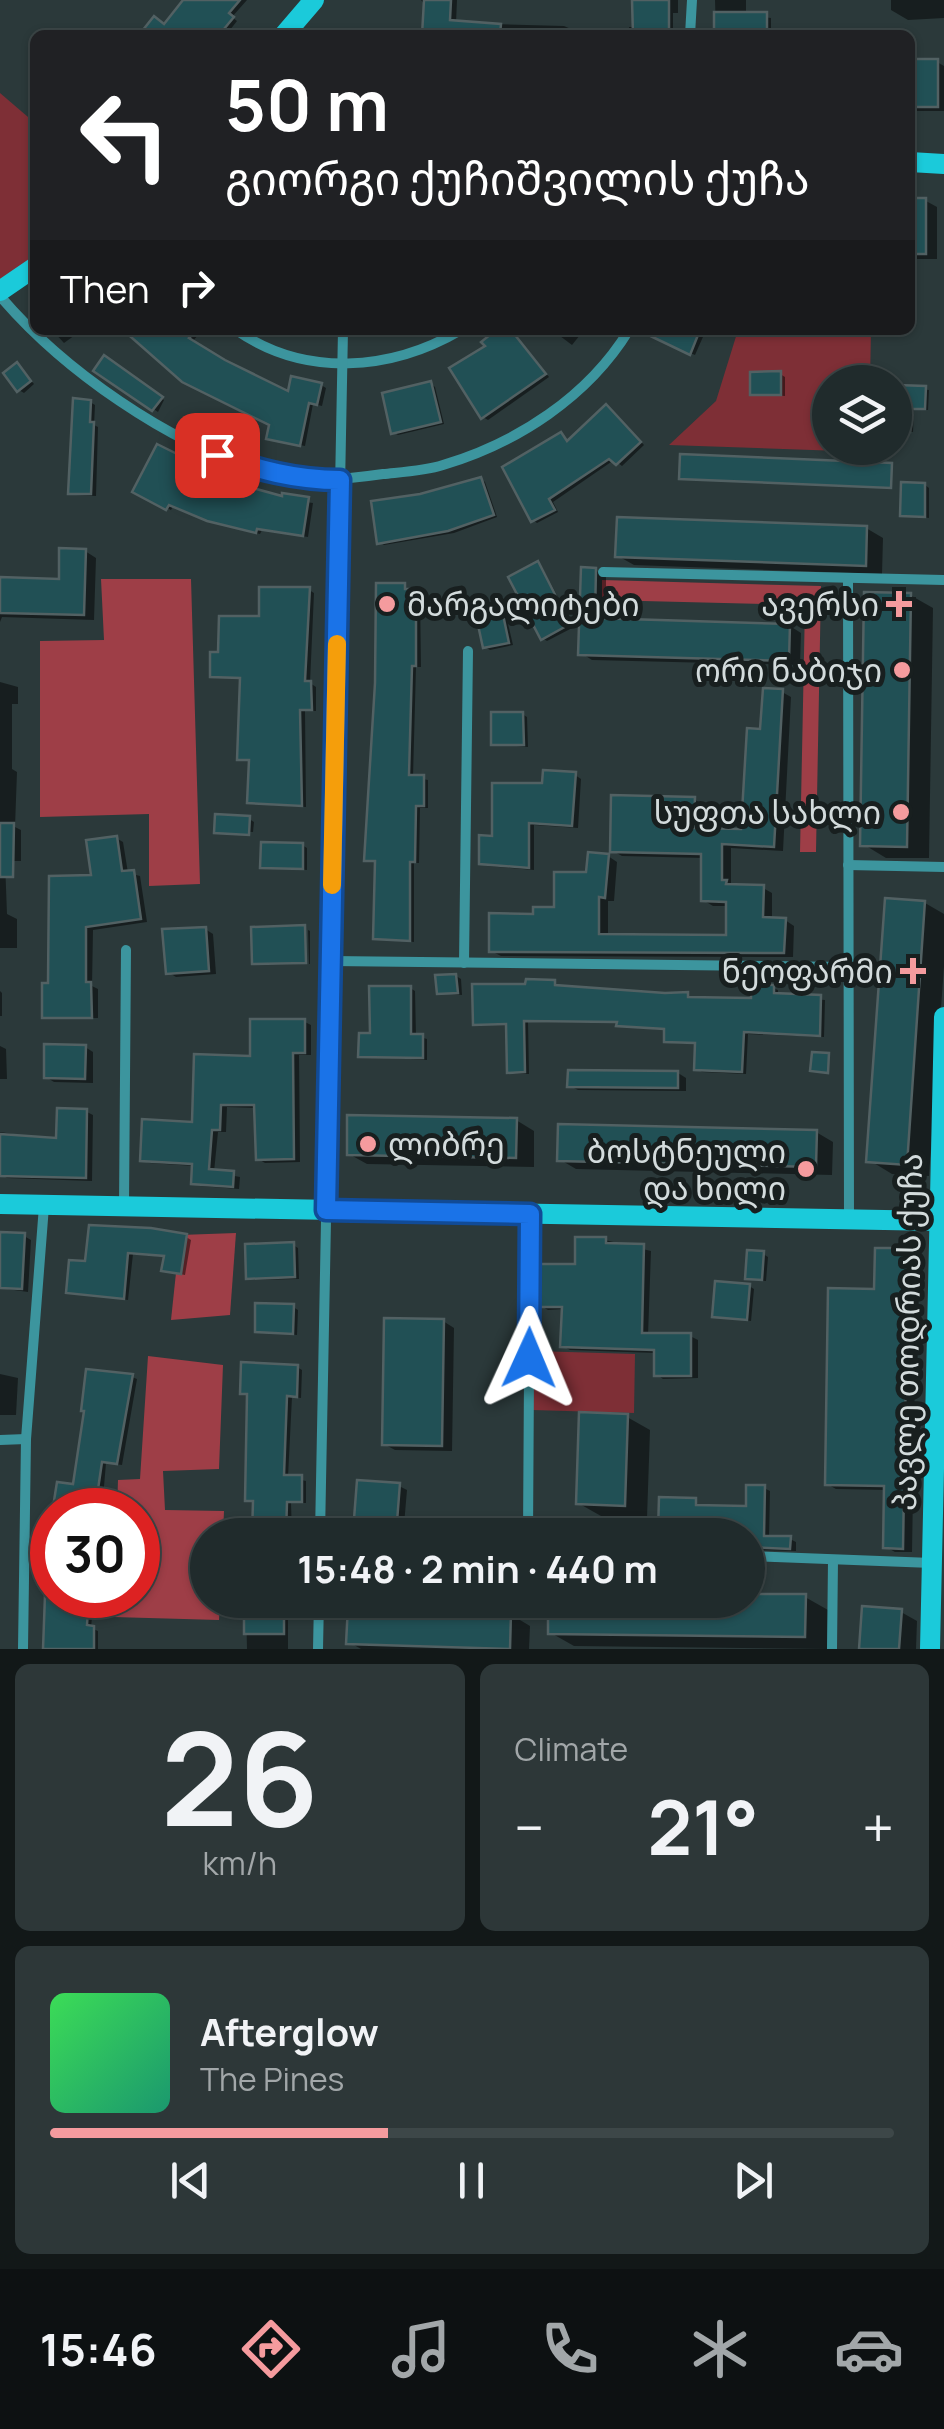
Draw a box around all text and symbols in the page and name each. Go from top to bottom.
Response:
text: 50 m [225,56,389,152]
icon: left [60,70,190,200]
text: გიორგი ქუჩიშვილის ქუჩა [225,147,810,209]
icon: right [169,260,224,315]
text: Then [60,262,149,314]
map controls [812,365,912,465]
button: layers [812,365,912,465]
pin [175,413,260,498]
icon: arrive [190,428,245,483]
place label: მარგალიტები [407,582,640,626]
place label: ავერსი [761,582,879,626]
marker: მარგალიტები [376,593,398,615]
marker: ავერსი [888,593,910,615]
place label: ორი ნაბიჯი [695,648,882,692]
marker: ორი ნაბიჯი [891,659,913,681]
place label: სუფთა სახლი [654,790,881,834]
marker: სუფთა სახლი [890,801,912,823]
place label: ნეოფარმი [722,949,893,993]
marker: ნეოფარმი [902,960,924,982]
place label: ლიბრე [388,1122,505,1166]
place label: ბოსტნეული და ხილი [587,1129,786,1210]
marker: ლიბრე [357,1133,379,1155]
street label: პავლე თოდრიას ქუჩა [882,1153,932,1511]
marker: ბოსტნეული და ხილი [795,1158,817,1180]
position arrow [477,1306,581,1410]
speed limit sign: 30 [30,1488,160,1618]
text: 15:48 · 2 min · 440 m [297,1542,658,1594]
text: 26 [161,1687,319,1865]
text: Climate [515,1727,628,1771]
text: 21° [648,1775,759,1878]
text: − [515,1789,544,1865]
text: + [862,1789,894,1865]
text: km/h [203,1841,277,1885]
text: Afterglow [200,2005,379,2057]
text: The Pines [200,2057,344,2101]
icon: previous [163,2153,218,2208]
icon: pause [444,2153,499,2208]
icon: next [726,2153,781,2208]
icon: directions [236,2314,306,2384]
icon: music [386,2314,456,2384]
icon: phone [535,2314,605,2384]
icon: climate [685,2314,755,2384]
icon: car [834,2314,904,2384]
text: 15:46 [40,2318,157,2380]

